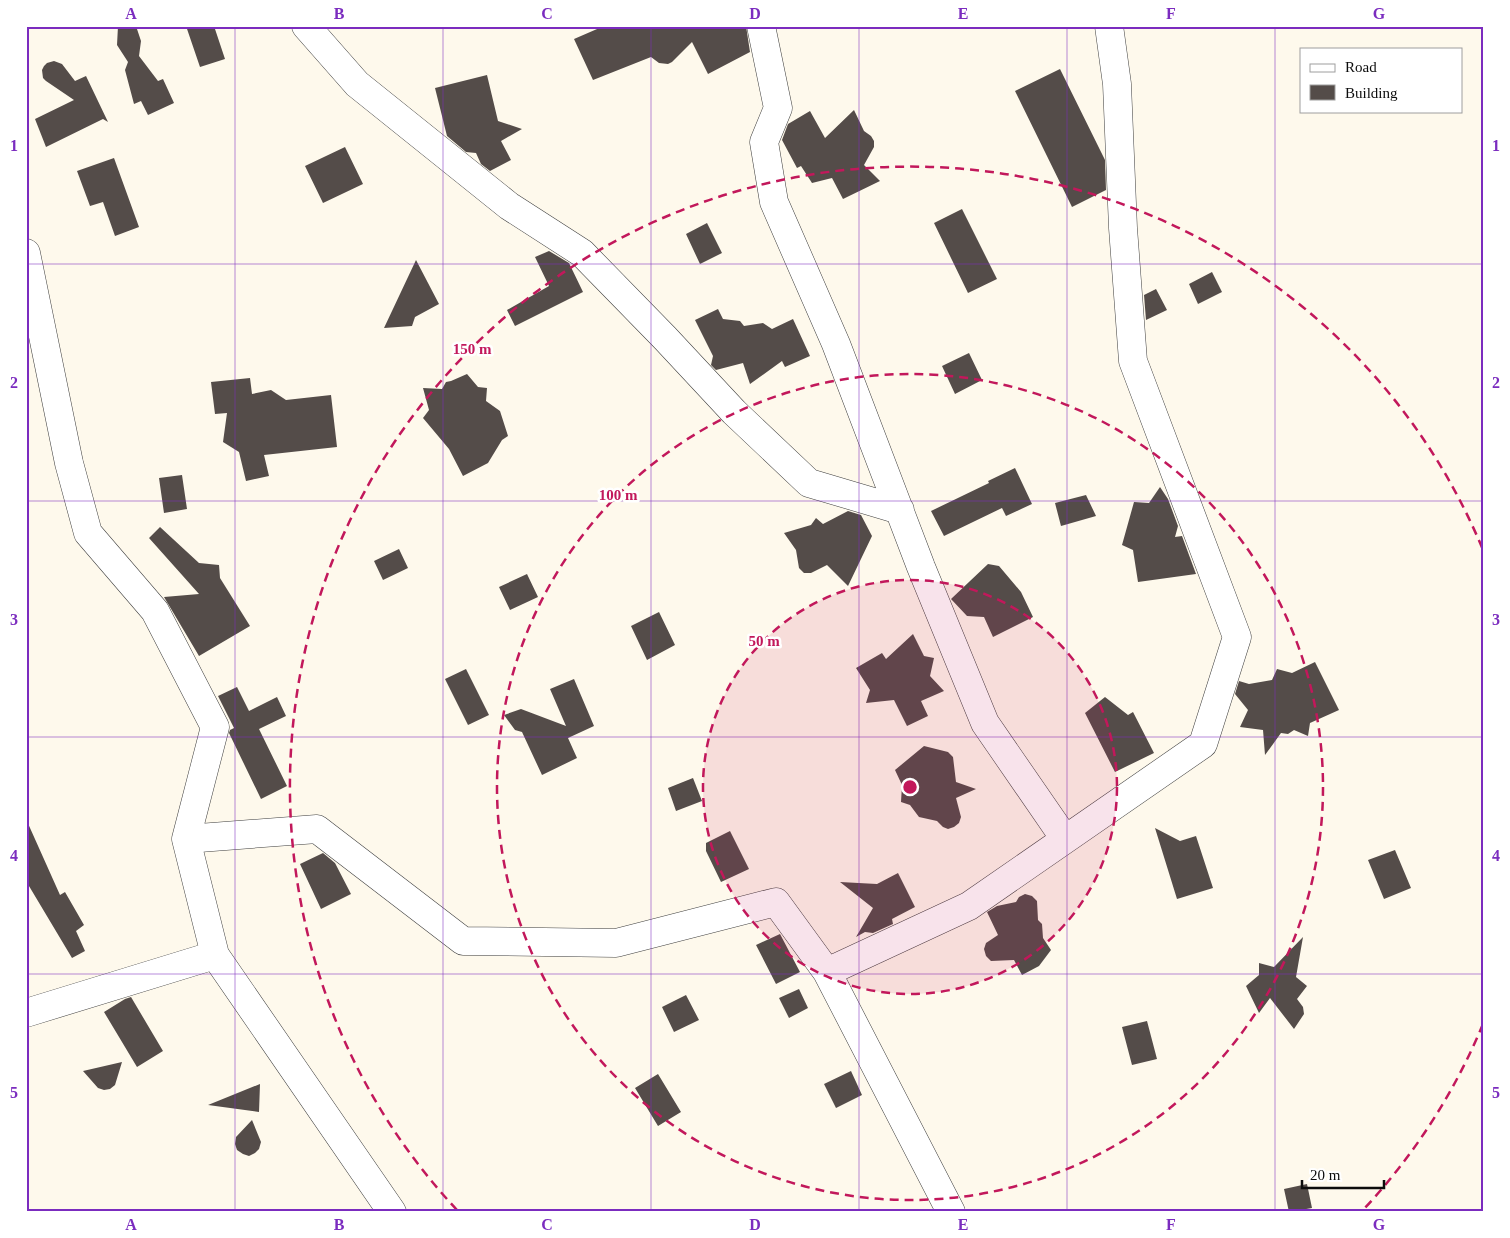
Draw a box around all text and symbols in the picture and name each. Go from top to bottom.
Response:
text: A [125,5,137,22]
text: B [334,5,345,22]
text: C [541,5,553,22]
text: D [749,5,761,22]
text: E [958,5,968,22]
text: F [1166,5,1176,22]
text: G [1373,5,1386,22]
legend [1300,48,1462,112]
text: Road [1345,59,1377,75]
text: Building [1345,85,1398,101]
text: 1 [10,137,18,154]
text: 1 [1492,137,1500,154]
text: 150 m [453,341,492,357]
text: 2 [10,374,18,391]
text: 2 [1492,374,1500,391]
text: 100 m [599,487,638,503]
text: 3 [10,611,18,628]
text: 3 [1492,611,1500,628]
text: 50 m [748,633,780,649]
centre of rings [901,778,919,796]
text: 4 [10,847,18,864]
text: 4 [1492,847,1500,864]
text: 5 [10,1084,18,1101]
text: 5 [1492,1084,1500,1101]
scale bar [1302,1158,1385,1190]
text: 20 m [1310,1167,1341,1183]
text: A [125,1216,137,1233]
text: B [334,1216,345,1233]
text: C [541,1216,553,1233]
text: D [749,1216,761,1233]
text: E [958,1216,968,1233]
text: F [1166,1216,1176,1233]
text: G [1373,1216,1386,1233]

